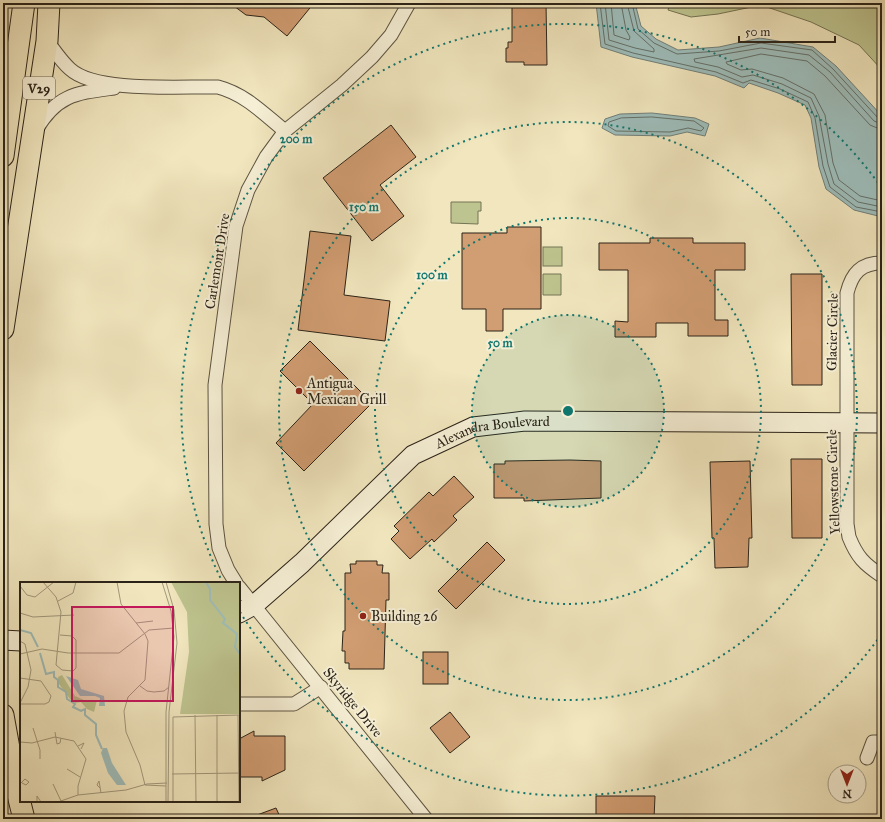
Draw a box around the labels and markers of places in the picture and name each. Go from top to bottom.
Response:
place label: Antigua Mexican Grill [306,375,387,408]
marker: Antigua Mexican Grill [294,386,304,396]
centre of rings [561,404,575,418]
place label: Building 26 [371,608,438,625]
marker: Building 26 [358,611,368,621]

